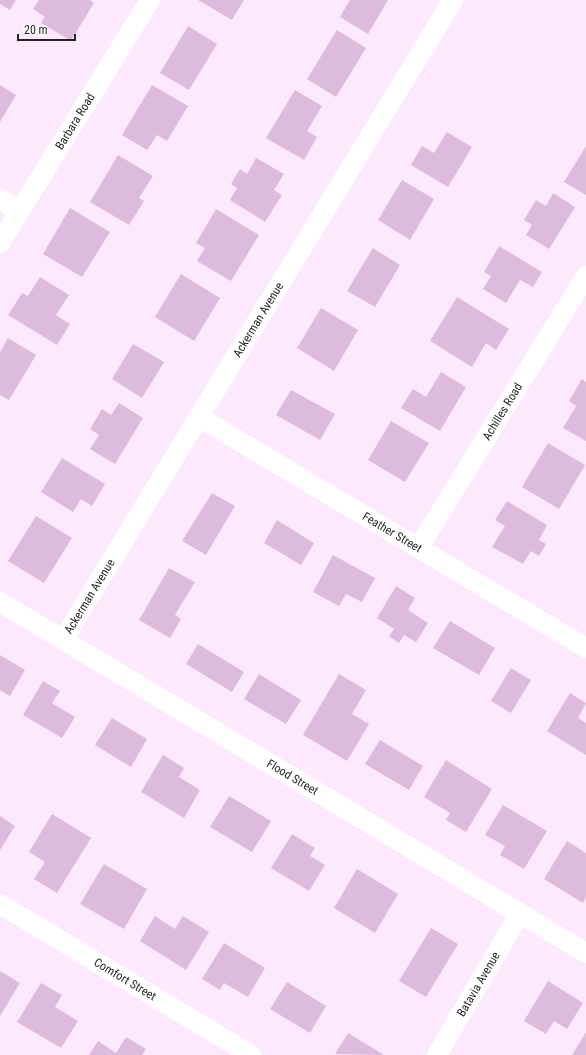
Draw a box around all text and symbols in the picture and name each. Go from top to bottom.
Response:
scale bar [18,16,75,42]
text: 20 m [24,23,48,37]
street label: Barbara Road [52,91,98,152]
street label: Ackerman Avenue [230,280,286,360]
street label: Achilles Road [480,380,525,443]
street label: Feather Street [360,509,425,556]
street label: Ackerman Avenue [61,556,118,636]
street label: Flood Street [264,756,321,798]
street label: Batavia Avenue [454,949,503,1019]
street label: Comfort Street [91,955,159,1004]

